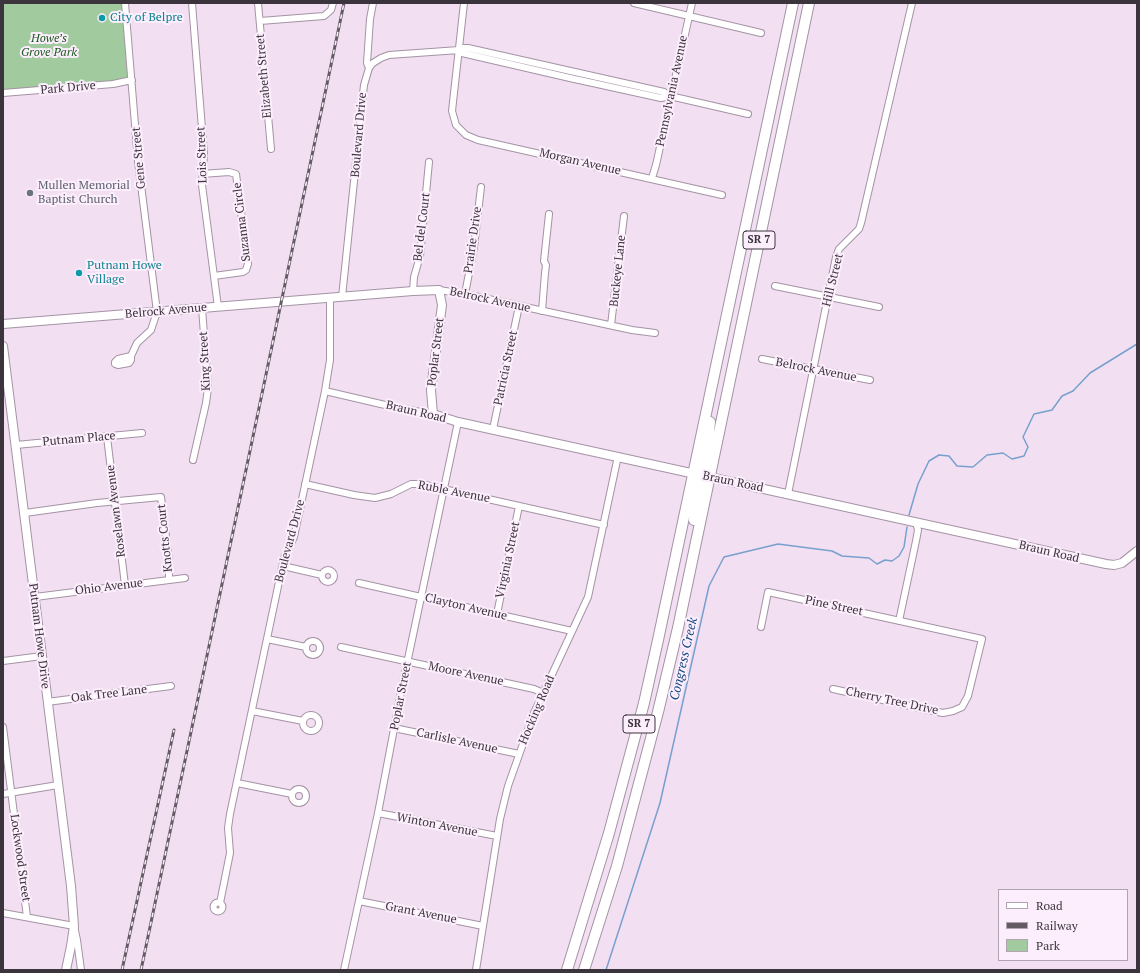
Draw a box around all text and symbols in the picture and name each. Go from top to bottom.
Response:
place label: City of Belpre [110,11,183,25]
marker: City of Belpre [97,13,107,23]
park label: Howe’s Grove Park [21,32,77,60]
street label: Elizabeth Street [253,33,275,119]
street label: Pennsylvania Avenue [653,34,691,148]
street label: Park Drive [40,78,96,98]
street label: Boulevard Drive [348,92,370,178]
street label: Gene Street [129,126,149,190]
street label: Lois Street [194,126,210,184]
street label: Morgan Avenue [538,146,622,178]
place label: Mullen Memorial Baptist Church [38,179,130,207]
street label: Suzanna Circle [230,182,254,262]
marker: Mullen Memorial Baptist Church [25,188,35,198]
street label: Bel del Court [411,192,433,262]
street label: Prairie Drive [461,206,485,274]
road number: SR 7 [743,231,775,249]
street label: Buckeye Lane [607,234,629,308]
street label: Hill Street [819,252,847,308]
place label: Putnam Howe Village [87,259,162,287]
marker: Putnam Howe Village [74,268,84,278]
street label: Belrock Avenue [448,284,532,316]
street label: Belrock Avenue [124,300,208,322]
street label: Poplar Street [425,317,447,387]
street label: Patricia Street [491,329,521,407]
street label: King Street [196,331,214,391]
street label: Belrock Avenue [774,355,858,385]
street label: Braun Road [384,398,448,426]
street label: Putnam Place [42,429,116,449]
street label: Roselawn Avenue [103,464,129,558]
street label: Braun Road [701,469,765,495]
street label: Ruble Avenue [417,478,491,506]
street label: Boulevard Drive [272,498,308,584]
street label: Knotts Court [154,503,176,573]
street label: Virginia Street [493,520,523,600]
street label: Braun Road [1017,538,1081,566]
street label: Ohio Avenue [74,576,144,598]
street label: Putnam Howe Drive [25,582,53,690]
street label: Clayton Avenue [424,591,508,623]
street label: Pine Street [804,593,864,619]
water label: Congress Creek [667,616,701,702]
street label: Moore Avenue [427,659,505,689]
street label: Poplar Street [387,661,415,731]
street label: Hocking Road [516,673,558,747]
street label: Oak Tree Lane [70,682,148,706]
street label: Cherry Tree Drive [844,684,940,718]
road number: SR 7 [623,715,655,733]
street label: Carlisle Avenue [415,725,499,757]
street label: Winton Avenue [395,810,479,840]
street label: Lockwood Street [7,813,33,903]
legend [998,889,1128,961]
text: Road [1036,898,1063,913]
street label: Grant Avenue [384,899,458,927]
text: Railway [1036,918,1078,933]
text: Park [1036,938,1060,953]

